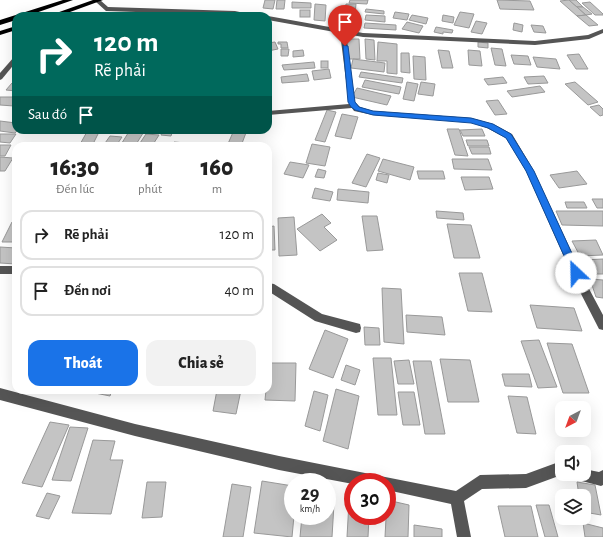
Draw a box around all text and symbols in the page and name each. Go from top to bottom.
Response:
pin [328,5,362,46]
icon: arrive [334,11,356,33]
icon: right [28,28,80,80]
text: 120 m [94,29,159,57]
text: Rẽ phải [94,62,146,80]
icon: arrive [75,104,97,126]
text: Sau đó [28,107,67,122]
text: 16:30 [50,156,99,180]
text: 1 [146,156,154,180]
text: 160 [201,156,234,180]
text: Đến lúc [56,183,94,196]
text: phút [138,183,162,196]
text: m [212,183,222,196]
icon: right [30,224,52,246]
text: Rẽ phải [64,227,109,242]
text: 120 m [220,227,254,242]
position arrow [555,252,597,294]
icon: arrive [30,280,52,302]
text: Đến nơi [64,283,111,298]
text: 40 m [224,283,254,298]
button: Thoát [28,340,138,386]
button: Chia sẻ [146,340,256,386]
north arrow [555,401,591,437]
map controls [555,401,591,525]
button: sound [555,445,591,481]
speed limit sign: 30 [344,473,396,525]
text: 29 [300,484,320,504]
button: layers [555,489,591,525]
text: km/h [300,504,320,514]

